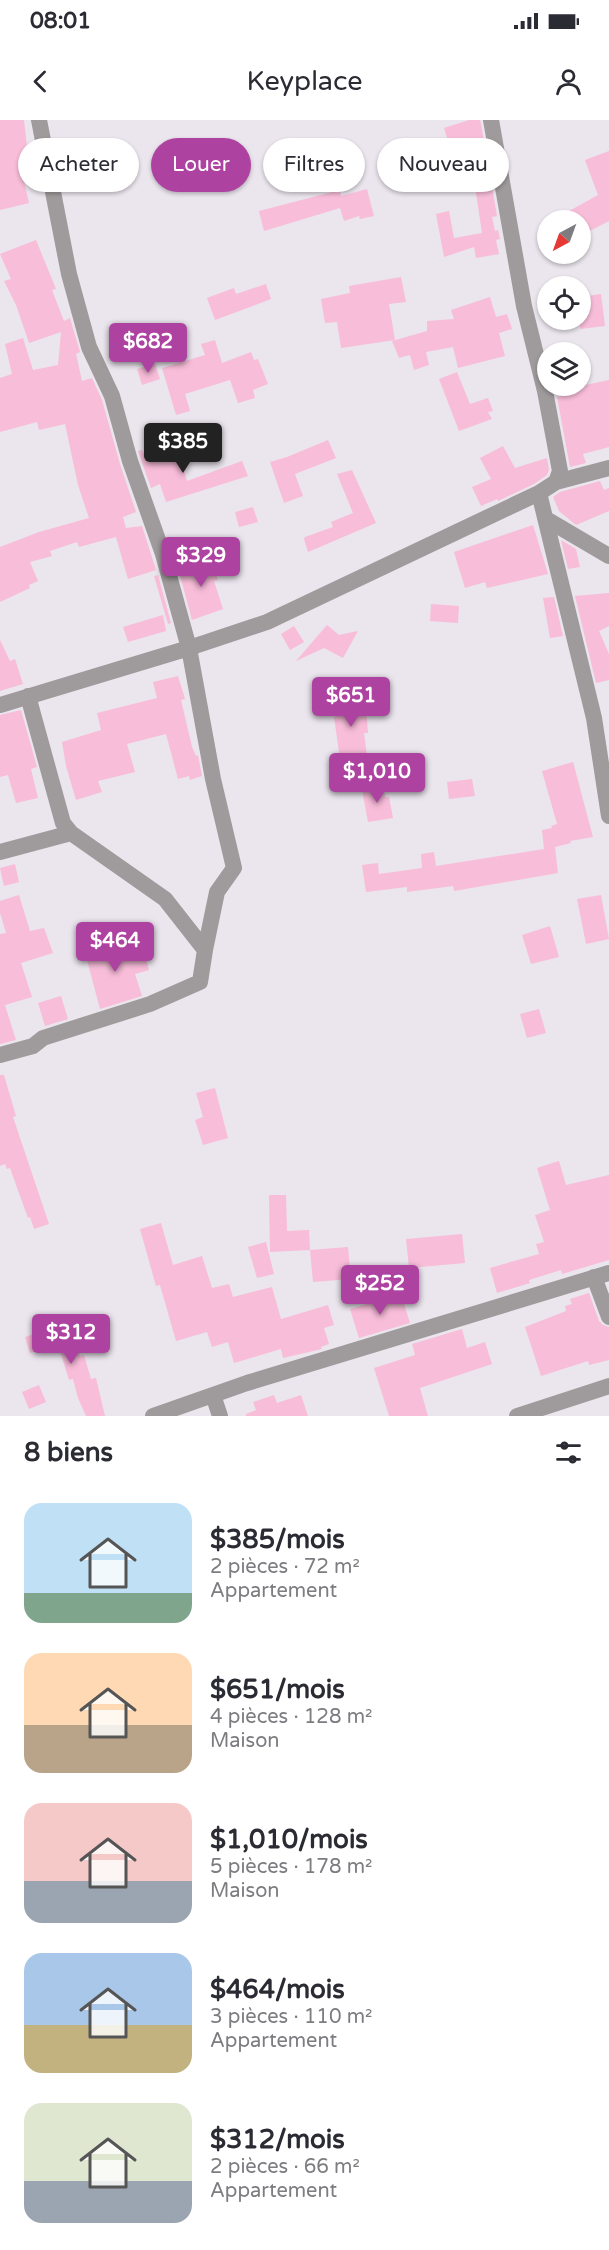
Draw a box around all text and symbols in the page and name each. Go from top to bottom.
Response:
text: 08:01 [30,8,91,34]
icon: back [24,65,57,98]
text: Keyplace [246,65,363,98]
icon: person [552,65,585,98]
chip: Acheter [18,138,139,192]
chip: Louer [151,138,251,192]
chip: Filtres [263,138,365,192]
chip: Nouveau [377,138,509,192]
north arrow [537,210,591,264]
map controls [537,210,591,396]
button: locate [537,276,591,330]
pin: $682 [112,323,184,374]
text: $682 [123,330,173,354]
button: layers [537,342,591,396]
pin: $385 [147,423,219,474]
text: $385 [158,430,208,454]
pin: $329 [165,537,237,588]
text: $329 [176,544,226,568]
pin: $651 [315,677,387,728]
text: $651 [326,684,376,708]
pin: $1,010 [328,753,426,804]
text: $1,010 [343,760,411,784]
pin: $464 [79,922,151,973]
text: $464 [90,929,140,953]
pin: $252 [344,1265,416,1316]
text: $252 [355,1272,405,1296]
pin: $312 [35,1314,107,1365]
text: $312 [46,1321,96,1345]
icon: filters [552,1436,585,1469]
text: 8 biens [24,1437,113,1468]
text: $385/mois [210,1524,345,1555]
icon: home [72,1527,144,1599]
text: 2 pièces · 72 m² [210,1555,360,1579]
text: Appartement [210,1579,337,1603]
text: $651/mois [210,1674,345,1705]
icon: home [72,1677,144,1749]
text: 4 pièces · 128 m² [210,1705,372,1729]
text: Maison [210,1729,279,1753]
text: $1,010/mois [210,1824,368,1855]
icon: home [72,1827,144,1899]
text: 5 pièces · 178 m² [210,1855,372,1879]
text: Maison [210,1879,279,1903]
text: $464/mois [210,1974,345,2005]
icon: home [72,1977,144,2049]
text: 3 pièces · 110 m² [210,2005,372,2029]
text: Appartement [210,2029,337,2053]
text: $312/mois [210,2124,345,2155]
icon: home [72,2127,144,2199]
text: 2 pièces · 66 m² [210,2155,360,2179]
text: Appartement [210,2179,337,2203]

